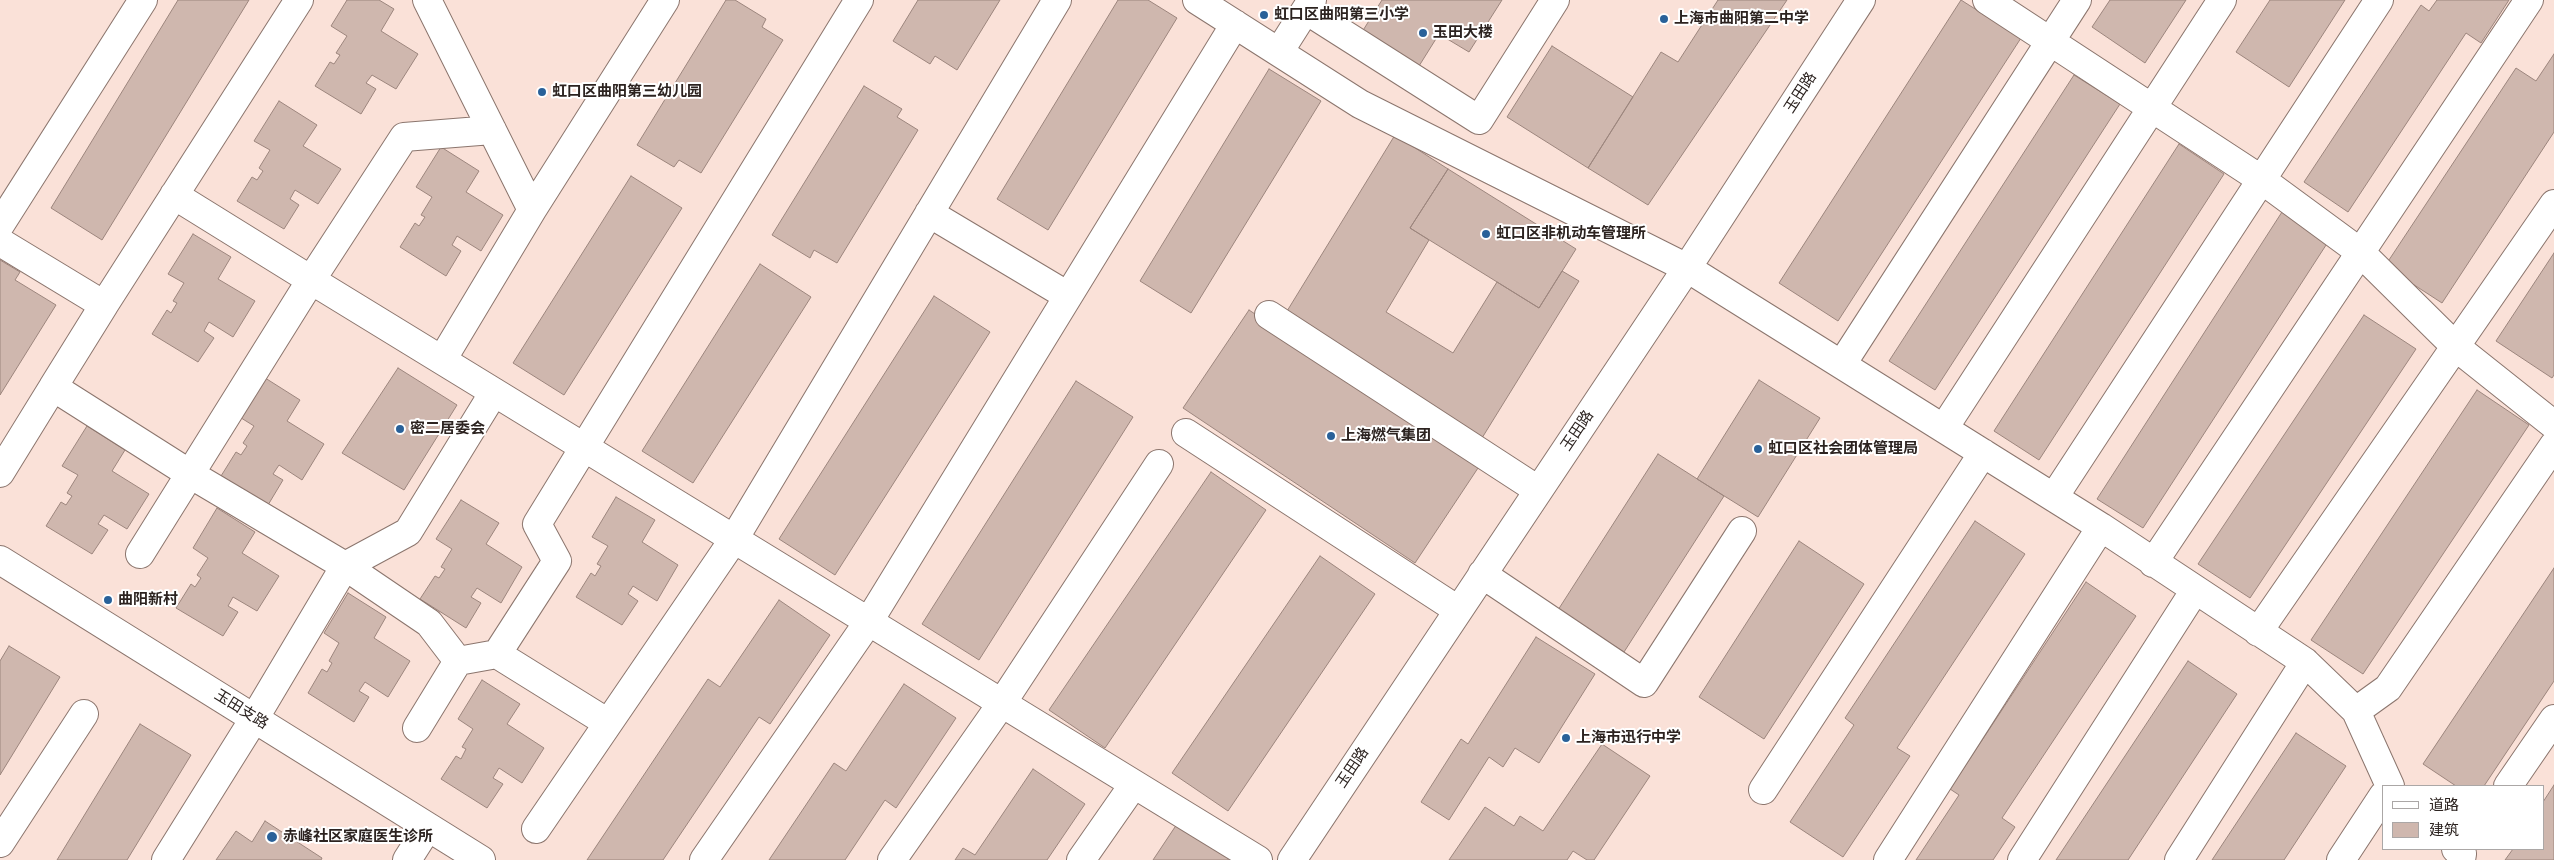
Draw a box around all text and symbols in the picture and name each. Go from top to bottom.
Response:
place label: 虹口区曲阳第三小学 [1274,6,1409,24]
marker: 虹口区曲阳第三小学 [1258,9,1270,21]
place label: 上海市曲阳第二中学 [1674,10,1809,28]
marker: 上海市曲阳第二中学 [1658,13,1670,25]
place label: 玉田大楼 [1433,24,1493,42]
marker: 玉田大楼 [1417,27,1429,39]
street label: 玉田路 [1781,69,1821,117]
place label: 虹口区曲阳第三幼儿园 [552,83,702,101]
marker: 虹口区曲阳第三幼儿园 [536,86,548,98]
place label: 虹口区非机动车管理所 [1496,225,1646,243]
marker: 虹口区非机动车管理所 [1480,228,1492,240]
street label: 玉田路 [1558,407,1598,455]
place label: 密二居委会 [410,420,485,438]
marker: 密二居委会 [394,423,406,435]
place label: 上海燃气集团 [1341,427,1431,445]
marker: 上海燃气集团 [1325,430,1337,442]
place label: 虹口区社会团体管理局 [1768,440,1918,458]
marker: 虹口区社会团体管理局 [1752,443,1764,455]
place label: 曲阳新村 [118,591,178,609]
marker: 曲阳新村 [102,594,114,606]
street label: 玉田支路 [211,686,271,734]
place label: 上海市迅行中学 [1576,729,1681,747]
marker: 上海市迅行中学 [1560,732,1572,744]
street label: 玉田路 [1333,744,1373,792]
legend [2382,785,2544,850]
text: 道路 [2429,794,2459,815]
text: 建筑 [2429,819,2459,840]
place label: 赤峰社区家庭医生诊所 [283,828,433,846]
marker: 赤峰社区家庭医生诊所 [265,830,279,844]

